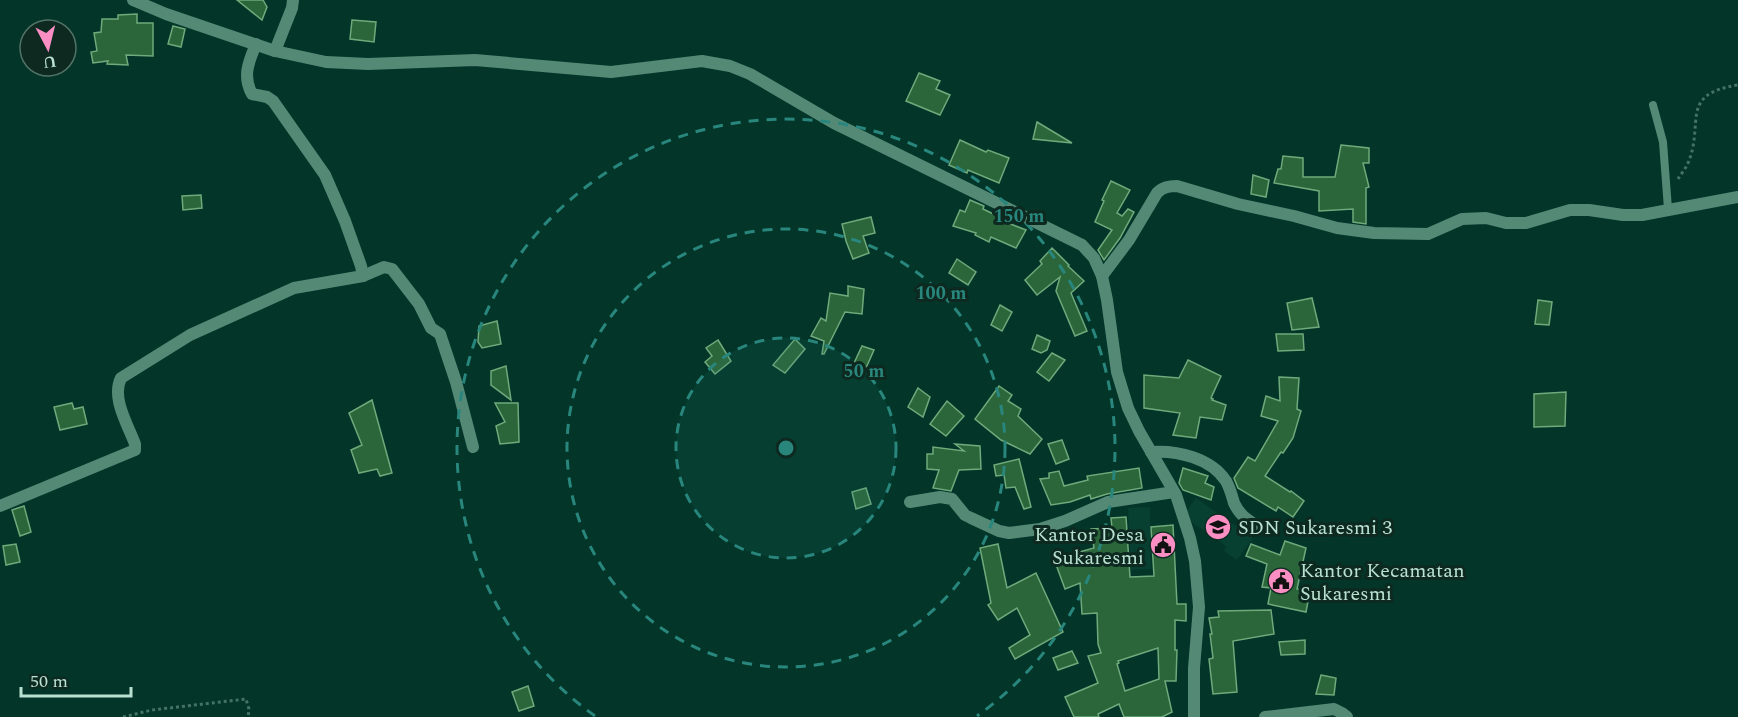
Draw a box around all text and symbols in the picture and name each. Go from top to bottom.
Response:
north arrow [18,18,78,78]
text: U [42,49,58,75]
text: 150 m [993,203,1045,230]
text: 100 m [915,280,967,307]
text: 50 m [844,358,884,385]
centre of rings [776,438,796,458]
school or university icon: SDN Sukaresmi 3 [1203,512,1233,542]
place label: SDN Sukaresmi 3 [1238,513,1392,543]
place label: Kantor Desa Sukaresmi [1034,520,1144,573]
public building icon: Kantor Desa Sukaresmi [1148,530,1178,560]
place label: Kantor Kecamatan Sukaresmi [1300,556,1465,609]
public building icon: Kantor Kecamatan Sukaresmi [1266,566,1296,596]
scale bar [21,660,130,698]
text: 50 m [30,668,68,695]

